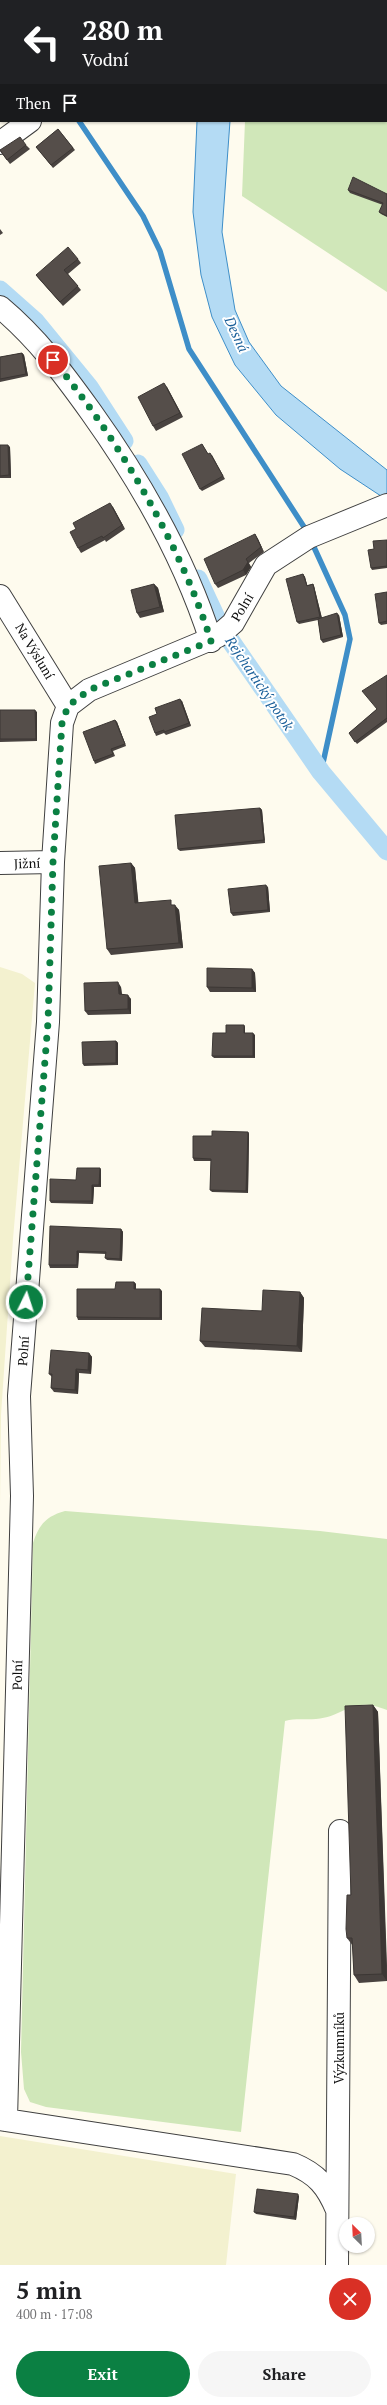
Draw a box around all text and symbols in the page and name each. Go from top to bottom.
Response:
text: 280 m [82,11,163,48]
icon: left [16,16,68,68]
text: Vodní [82,47,129,71]
icon: arrive [59,92,81,114]
text: Then [16,93,51,113]
water label: Desná [220,312,254,355]
pin [36,343,70,377]
icon: arrive [42,349,64,371]
street label: Polní [227,589,258,625]
street label: Na Výsluní [11,620,59,682]
water label: Rejchartický potok [221,631,299,734]
street label: Jižní [14,854,41,872]
position arrow [5,1281,47,1323]
street label: Polní [13,1335,33,1367]
street label: Polní [8,1660,26,1690]
street label: Výzkumníků [330,2011,348,2084]
north arrow [339,2217,375,2253]
map controls [339,2217,375,2253]
text: 5 min [16,2274,82,2306]
button: close [329,2278,371,2320]
text: 400 m · 17:08 [16,2305,93,2323]
button: Exit [16,2351,190,2397]
button: Share [198,2351,371,2397]

